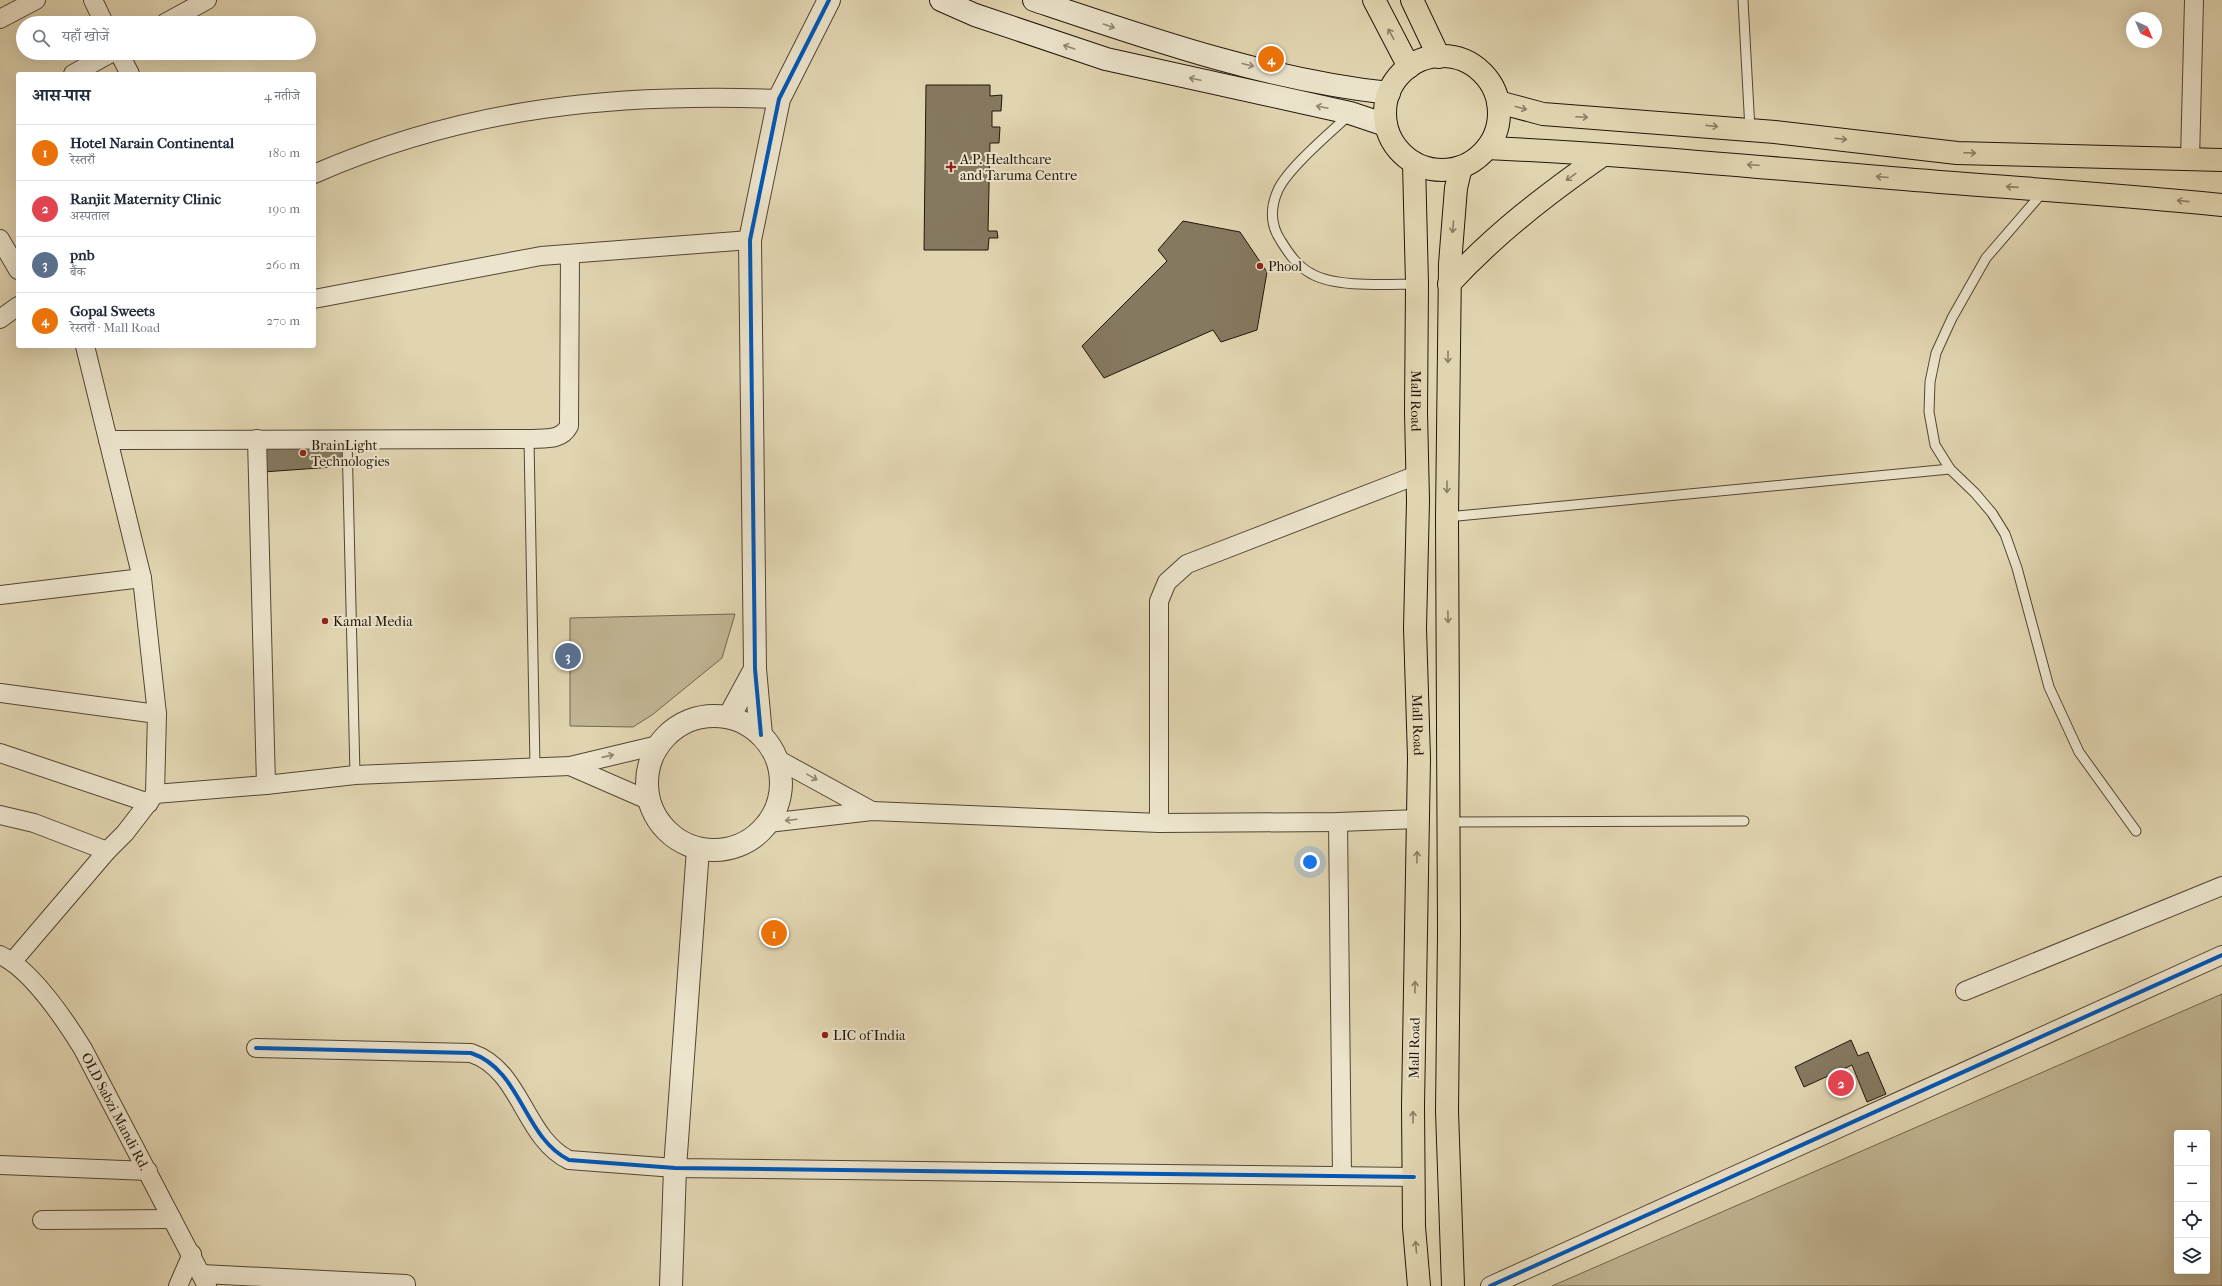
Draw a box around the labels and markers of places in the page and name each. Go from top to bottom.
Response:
pin: 4 [1258,44,1284,74]
place label: A.P. Healthcare and Taruma Centre [959,151,1077,184]
marker: A.P. Healthcare and Taruma Centre [945,161,957,173]
place label: Phool [1268,258,1302,275]
marker: Phool [1255,261,1265,271]
place label: BrainLight Technologies [311,437,390,470]
marker: BrainLight Technologies [298,448,308,458]
place label: Kamal Media [333,613,413,630]
marker: Kamal Media [320,616,330,626]
pin: 3 [555,641,581,671]
pin: 1 [761,918,787,948]
place label: LIC of India [833,1027,906,1044]
marker: LIC of India [820,1030,830,1040]
pin: 2 [1828,1068,1854,1098]

